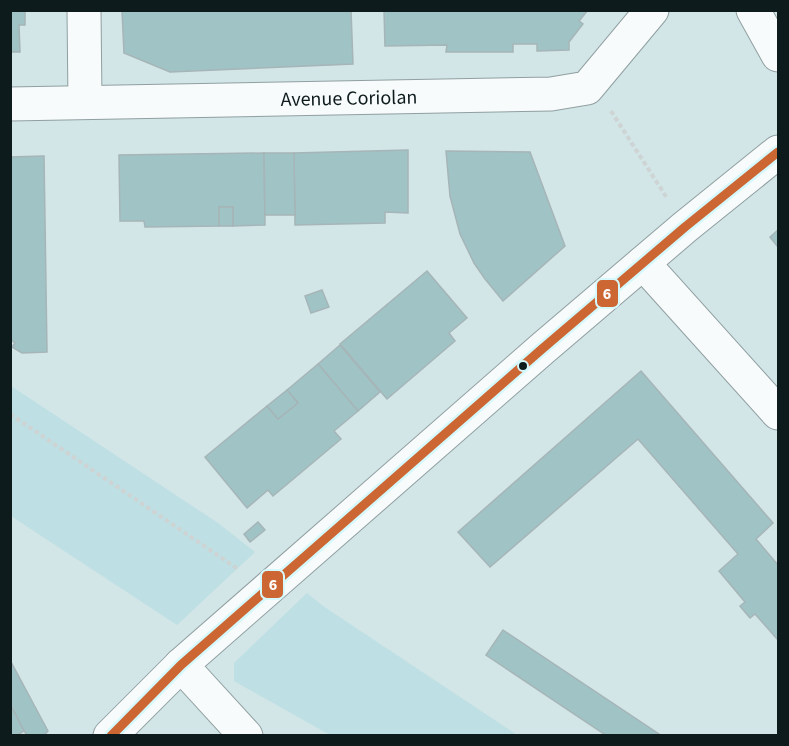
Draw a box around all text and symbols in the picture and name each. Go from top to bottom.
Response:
street label: Avenue Coriolan [280,83,418,114]
line badge: 6 [596,279,619,308]
text: 6 [603,283,611,305]
unlabelled marker [517,360,529,372]
line badge: 6 [261,570,284,599]
text: 6 [269,574,277,596]

